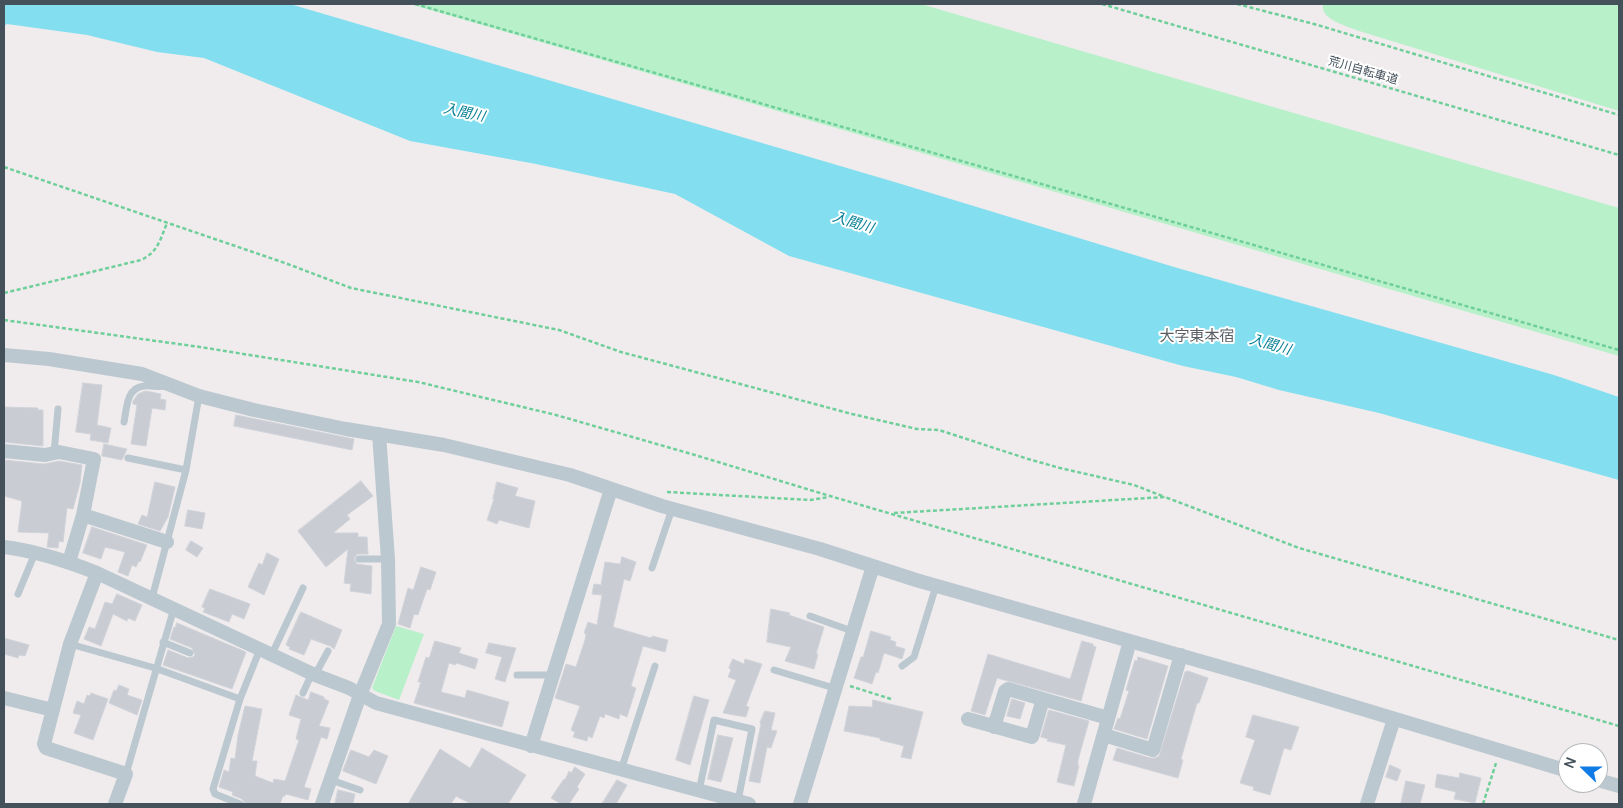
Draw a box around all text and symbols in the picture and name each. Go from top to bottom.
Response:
street label: 荒川自転車道 [1326,54,1400,88]
water label: 入間川 [442,100,486,126]
water label: 入間川 [830,209,876,237]
district label: 大字東本宿 [1160,328,1234,346]
water label: 入間川 [1247,331,1293,359]
north arrow [1558,743,1608,793]
text: N [1559,754,1580,771]

